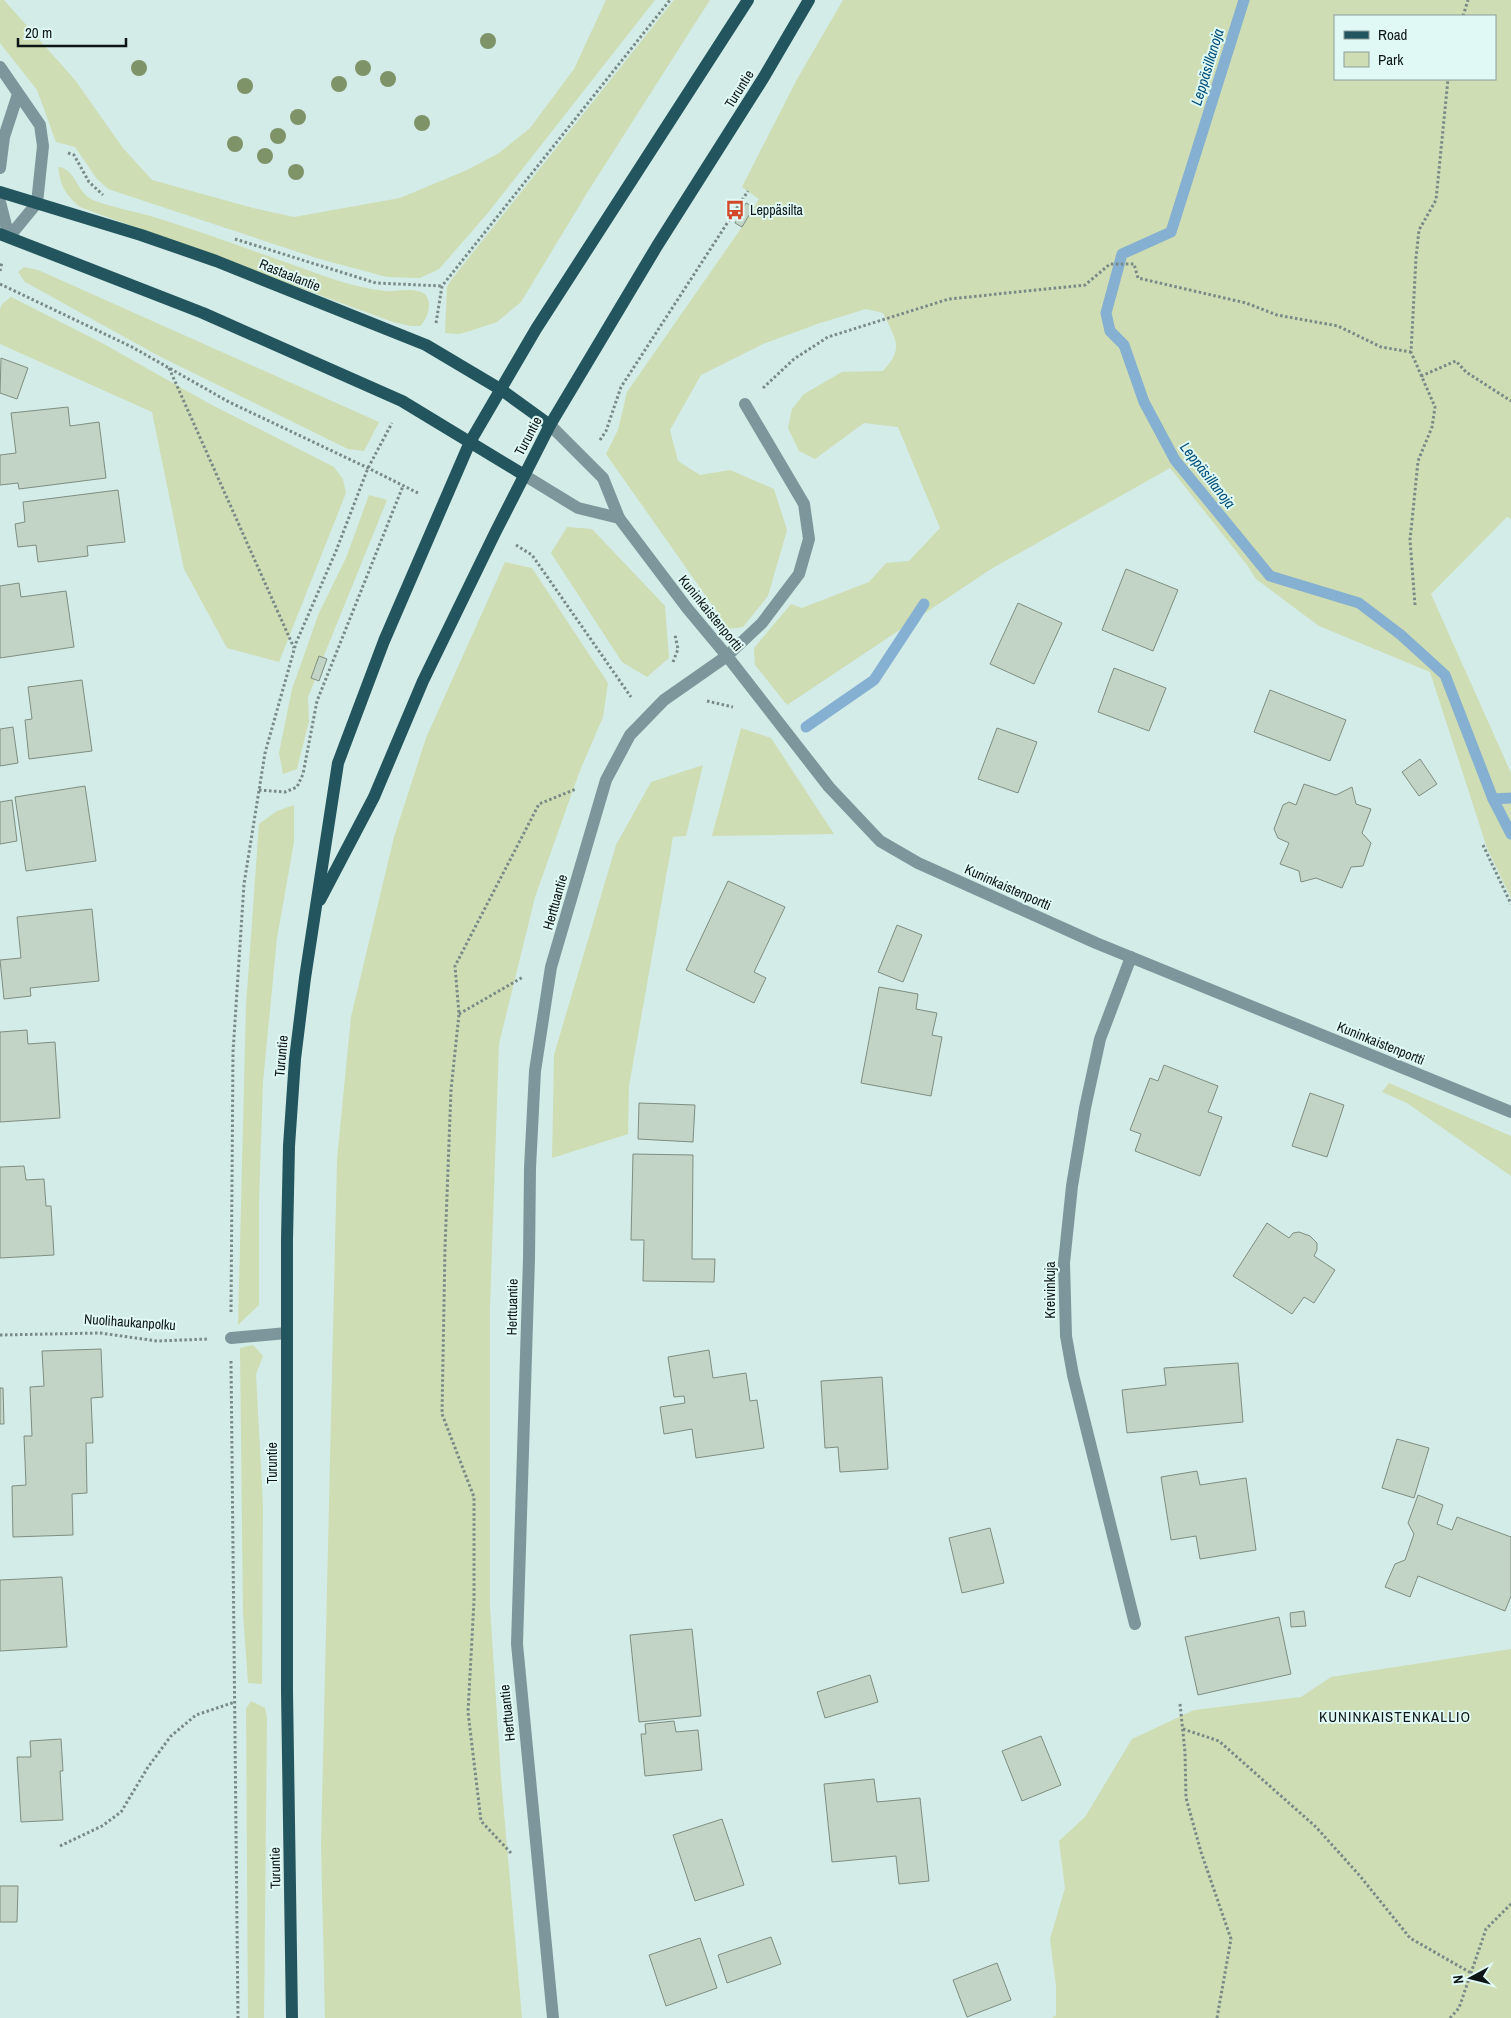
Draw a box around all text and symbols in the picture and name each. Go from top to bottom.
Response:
scale bar [18,15,125,47]
legend [1334,15,1496,80]
text: 20 m [25,22,52,43]
text: Road [1378,24,1407,45]
water label: Leppäsillanoja [1185,26,1229,108]
text: Park [1378,49,1404,70]
street label: Turuntie [720,67,758,111]
bus stop icon: Leppäsilta [724,199,746,221]
place label: Leppäsilta [750,201,804,219]
street label: Rastaalantie [257,255,323,295]
street label: Turuntie [510,413,546,459]
water label: Leppäsillanoja [1175,437,1241,513]
street label: Kuninkaistenportti [675,571,747,655]
street label: Kuninkaistenportti [962,860,1054,914]
street label: Herttuantie [539,872,571,932]
street label: Kuninkaistenportti [1334,1017,1428,1069]
street label: Turuntie [270,1034,292,1078]
street label: Kreivinkuja [1041,1261,1059,1319]
street label: Herttuantie [503,1278,521,1336]
street label: Nuolihaukanpolku [84,1310,176,1334]
street label: Turuntie [263,1442,281,1484]
street label: Herttuantie [495,1684,519,1742]
district label: KUNINKAISTENKALLIO [1319,1706,1471,1727]
street label: Turuntie [266,1847,284,1889]
north arrow [1446,1953,1496,2003]
text: N [1449,1974,1468,1985]

